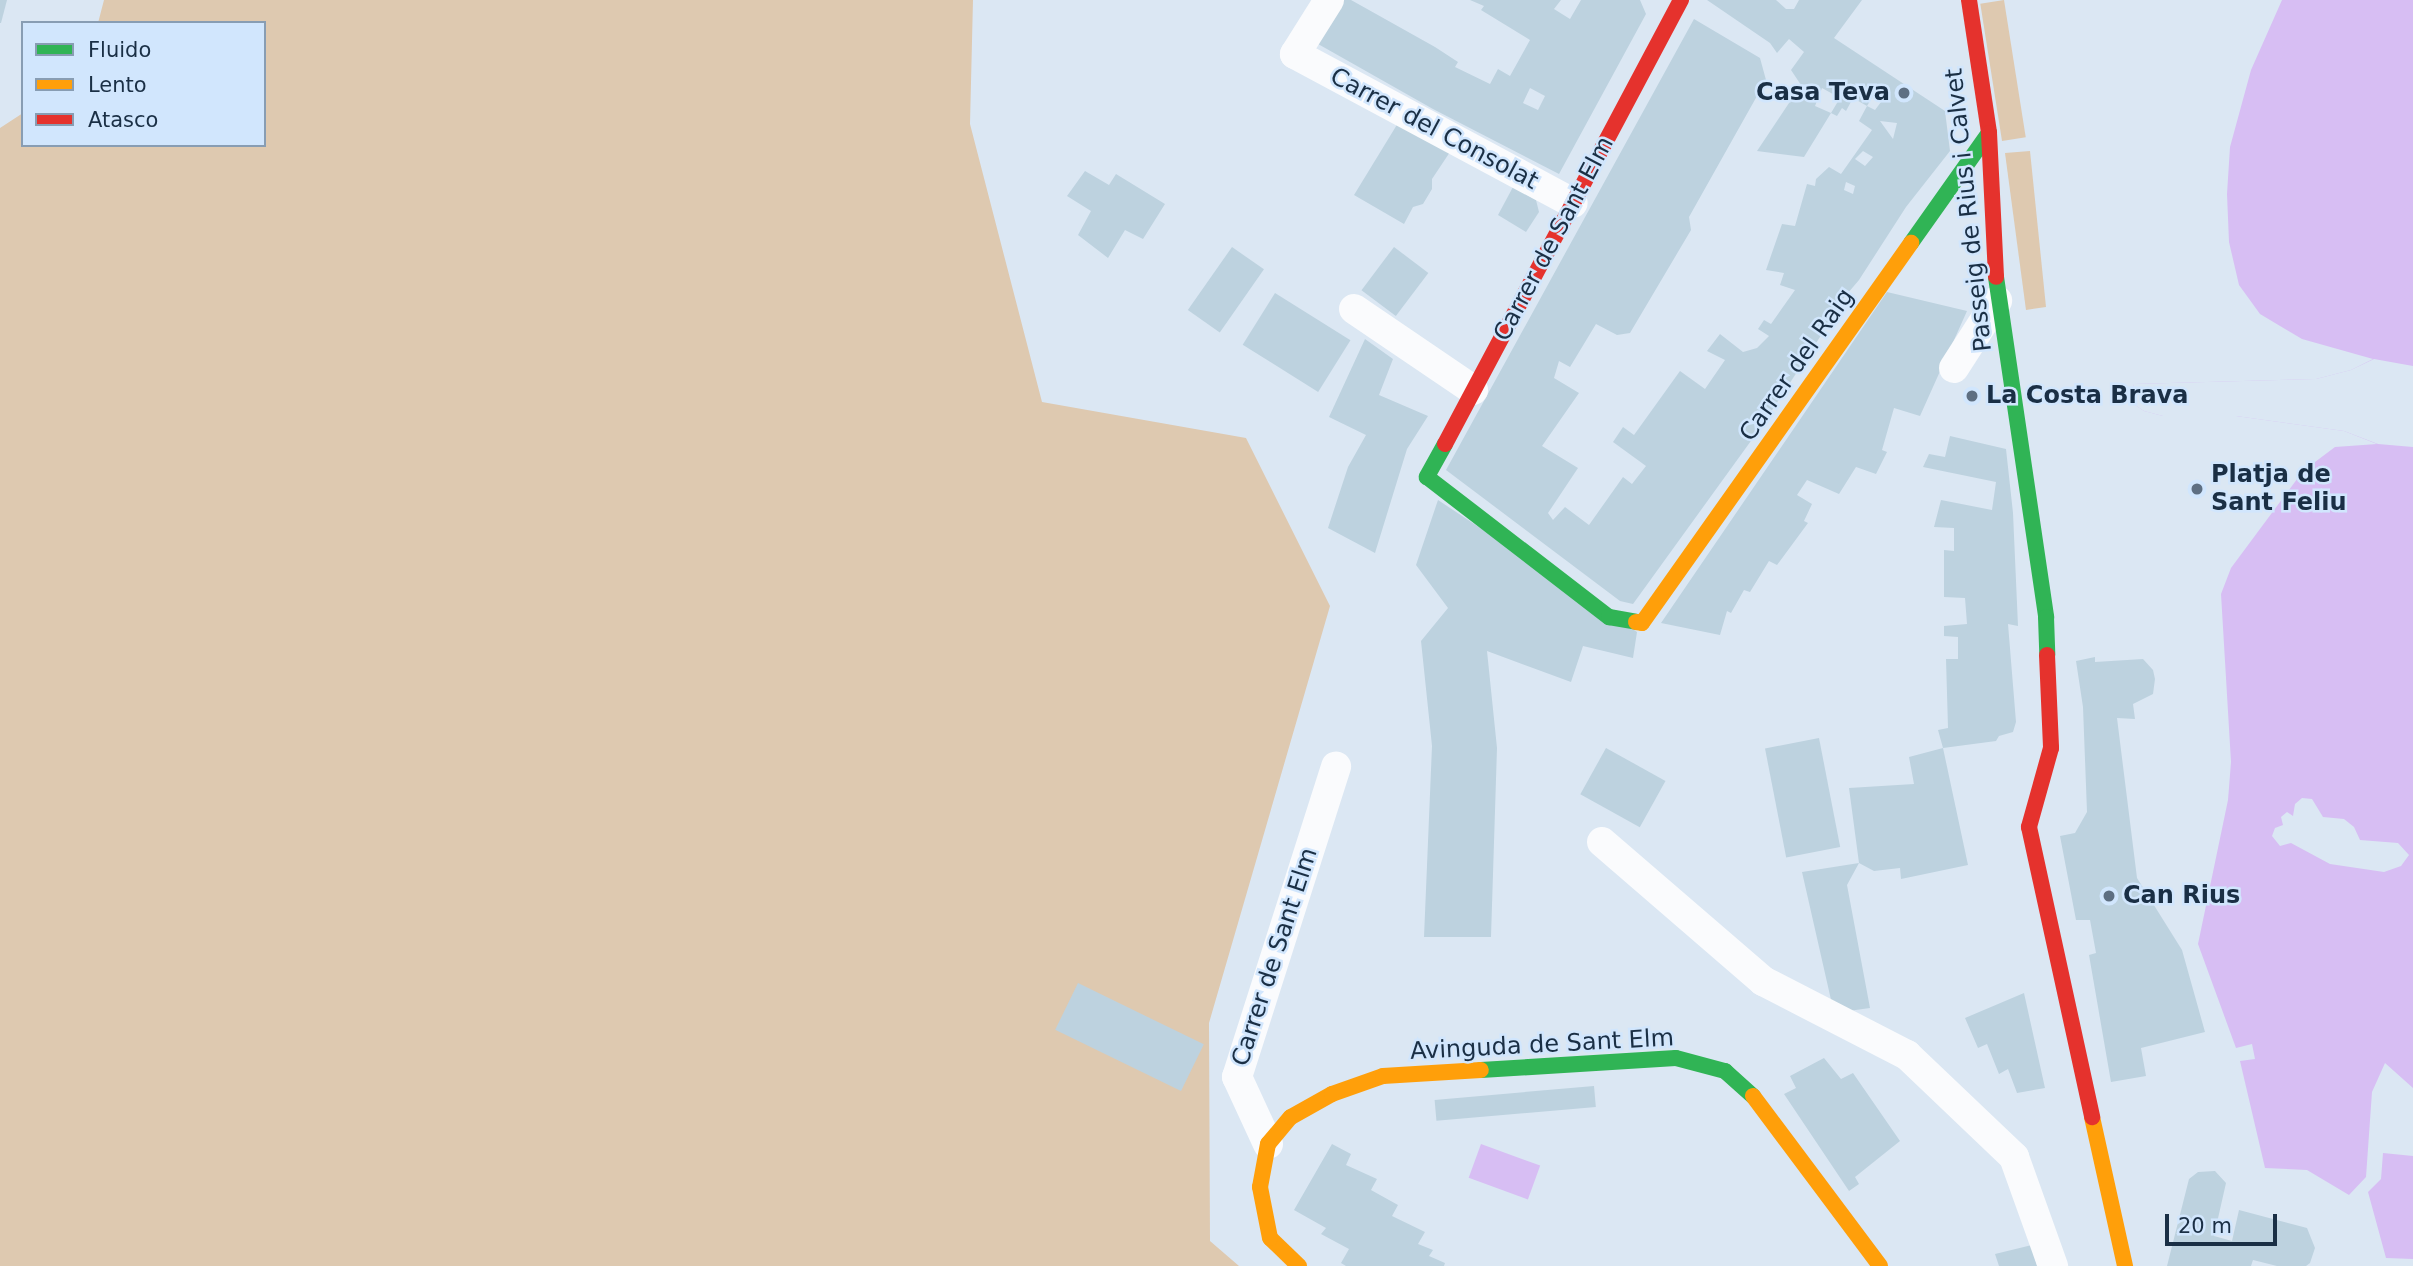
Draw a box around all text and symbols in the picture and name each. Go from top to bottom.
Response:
legend [21,21,266,147]
text: Fluido [88,38,151,62]
street label: Carrer del Consolat [1325,62,1543,196]
street label: Passeig de Rius i Calvet [1940,67,1998,353]
text: Lento [88,73,147,97]
place label: Casa Teva [1756,79,1890,107]
marker: Casa Teva [1896,85,1912,101]
text: Atasco [88,108,158,132]
street label: Carrer de Sant Elm [1488,132,1620,346]
street label: Carrer del Raig [1734,283,1860,447]
place label: La Costa Brava [1986,382,2188,410]
marker: La Costa Brava [1964,388,1980,404]
place label: Platja de Sant Feliu [2211,461,2347,517]
marker: Platja de Sant Feliu [2189,481,2205,497]
street label: Carrer de Sant Elm [1226,844,1324,1070]
place label: Can Rius [2123,882,2240,910]
marker: Can Rius [2101,888,2117,904]
street label: Avinguda de Sant Elm [1409,1024,1675,1066]
scale bar [2168,1200,2280,1244]
text: 20 m [2178,1214,2232,1238]

